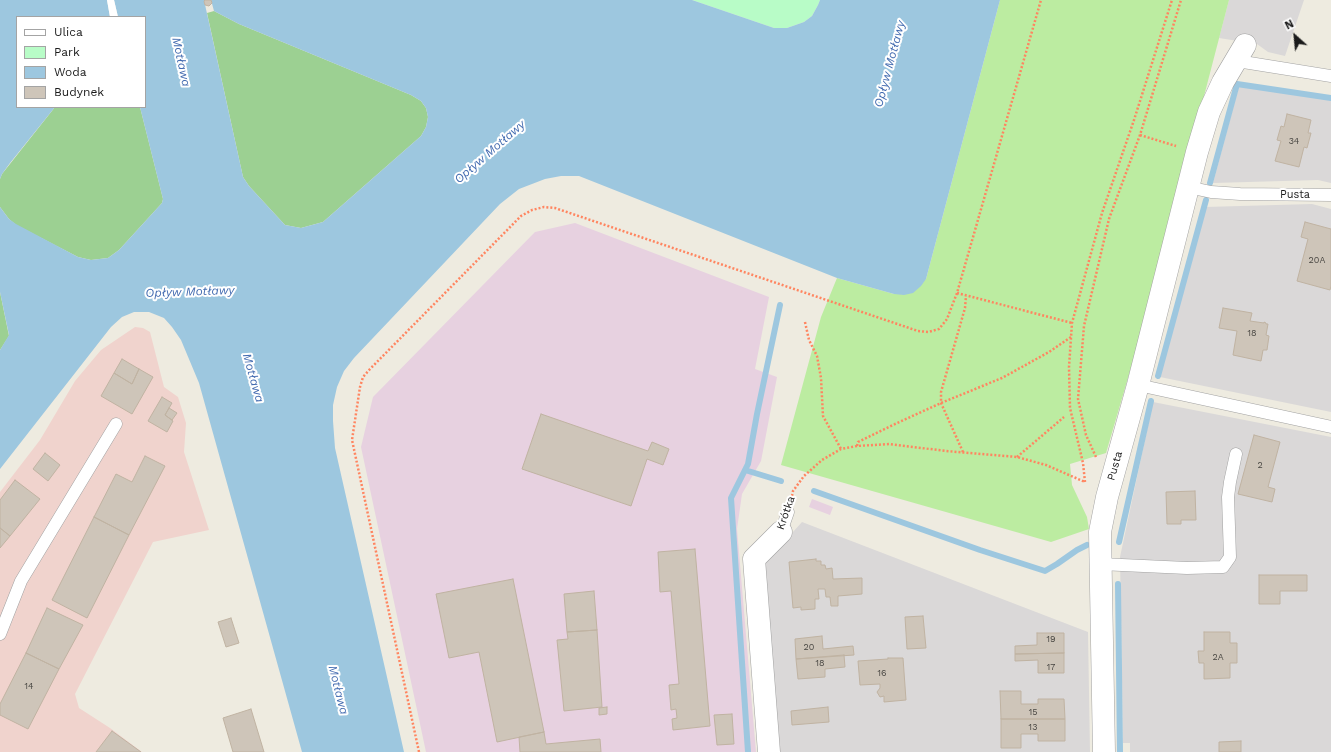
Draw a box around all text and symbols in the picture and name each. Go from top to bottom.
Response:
legend [16,16,146,108]
north arrow [1275,16,1315,56]
text: N [1283,17,1296,33]
water label: Opływ Motławy [872,19,908,109]
text: Ulica [54,25,83,39]
water label: Motława [169,36,193,88]
text: Park [54,45,80,59]
text: Woda [54,65,87,79]
text: Budynek [54,85,104,99]
water label: Opływ Motławy [452,117,528,187]
house number: 34 [1289,136,1299,146]
street label: Pusta [1280,188,1310,202]
house number: 20A [1309,255,1325,265]
water label: Opływ Motławy [145,283,235,301]
house number: 18 [1247,328,1257,338]
water label: Motława [239,352,267,404]
street label: Pusta [1105,450,1125,482]
house number: 2 [1257,460,1263,470]
street label: Krótka [774,494,798,532]
house number: 19 [1046,634,1056,644]
house number: 20 [804,642,814,652]
house number: 2A [1212,652,1224,662]
house number: 18 [815,658,825,668]
house number: 17 [1047,662,1055,672]
water label: Motława [325,664,351,716]
house number: 16 [878,668,886,678]
house number: 14 [24,681,34,691]
house number: 15 [1029,707,1037,717]
house number: 13 [1029,722,1037,732]

